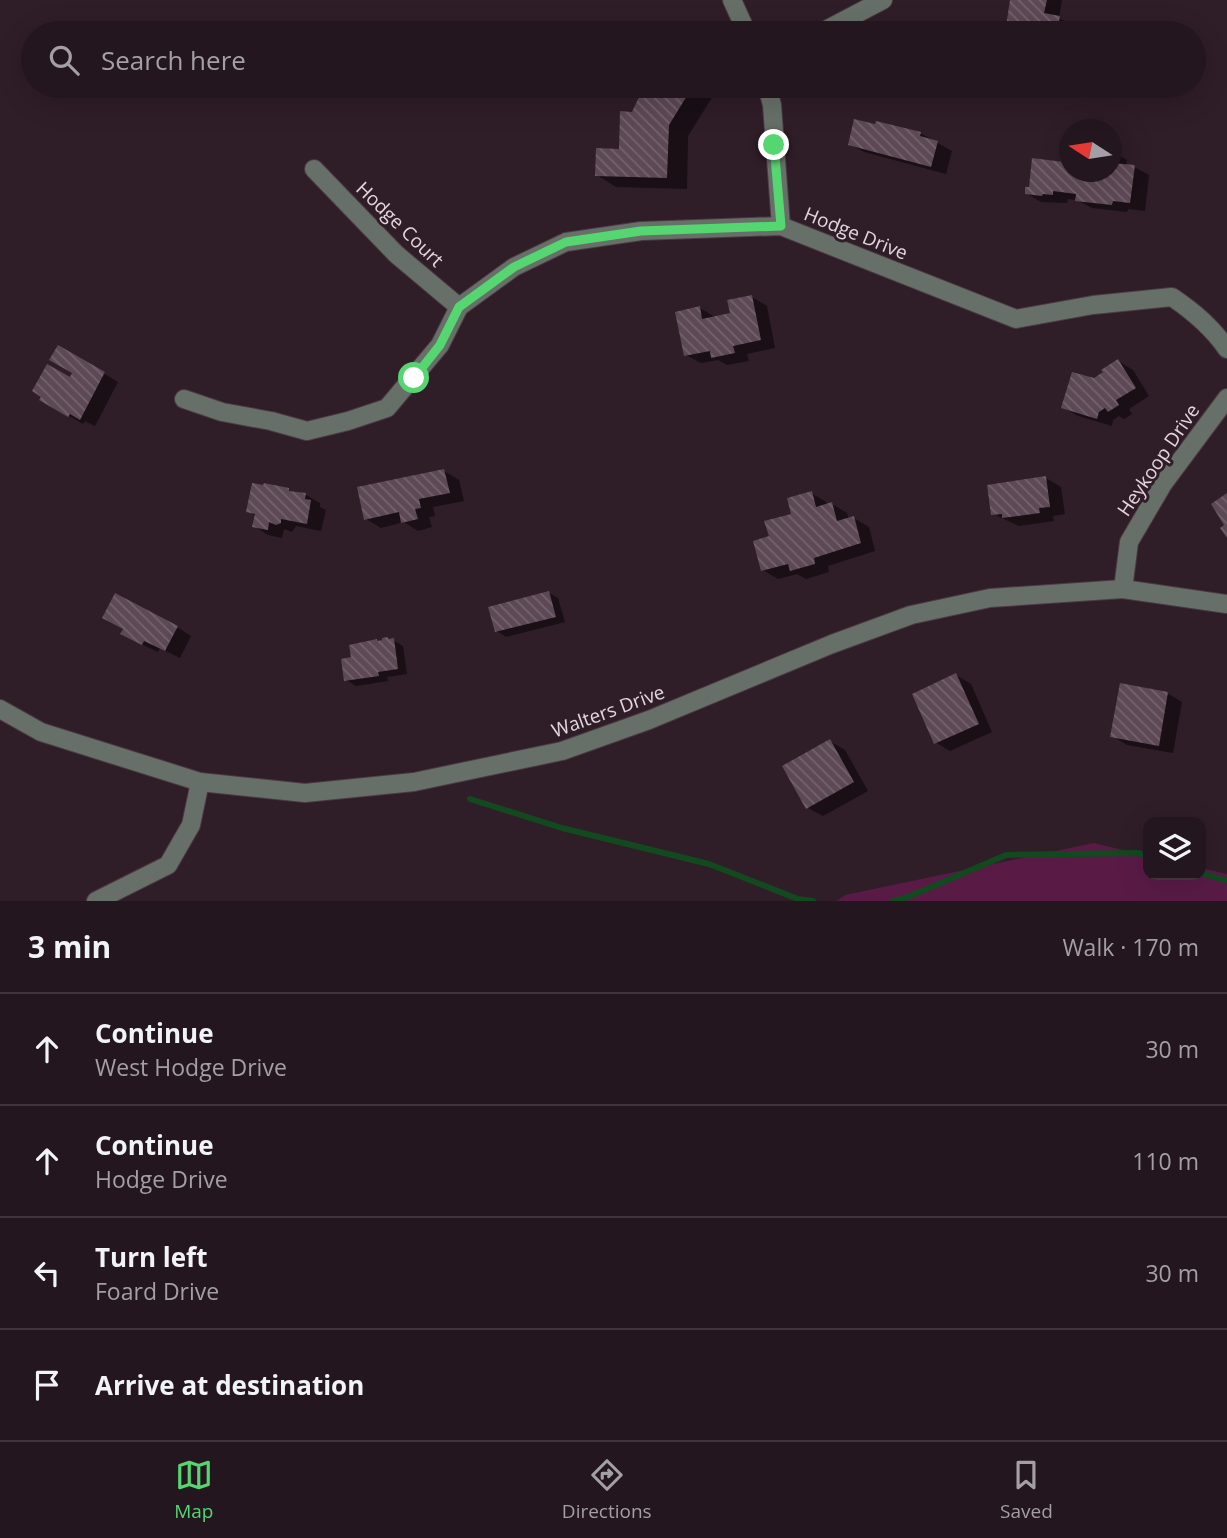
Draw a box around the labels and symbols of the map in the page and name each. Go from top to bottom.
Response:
north arrow [1059,119,1122,182]
route end [758,129,789,160]
street label: Hodge Court [350,176,450,273]
street label: Hodge Drive [800,200,912,266]
route start [398,362,429,393]
street label: Heykoop Drive [1111,399,1205,521]
street label: Walters Drive [548,679,668,743]

